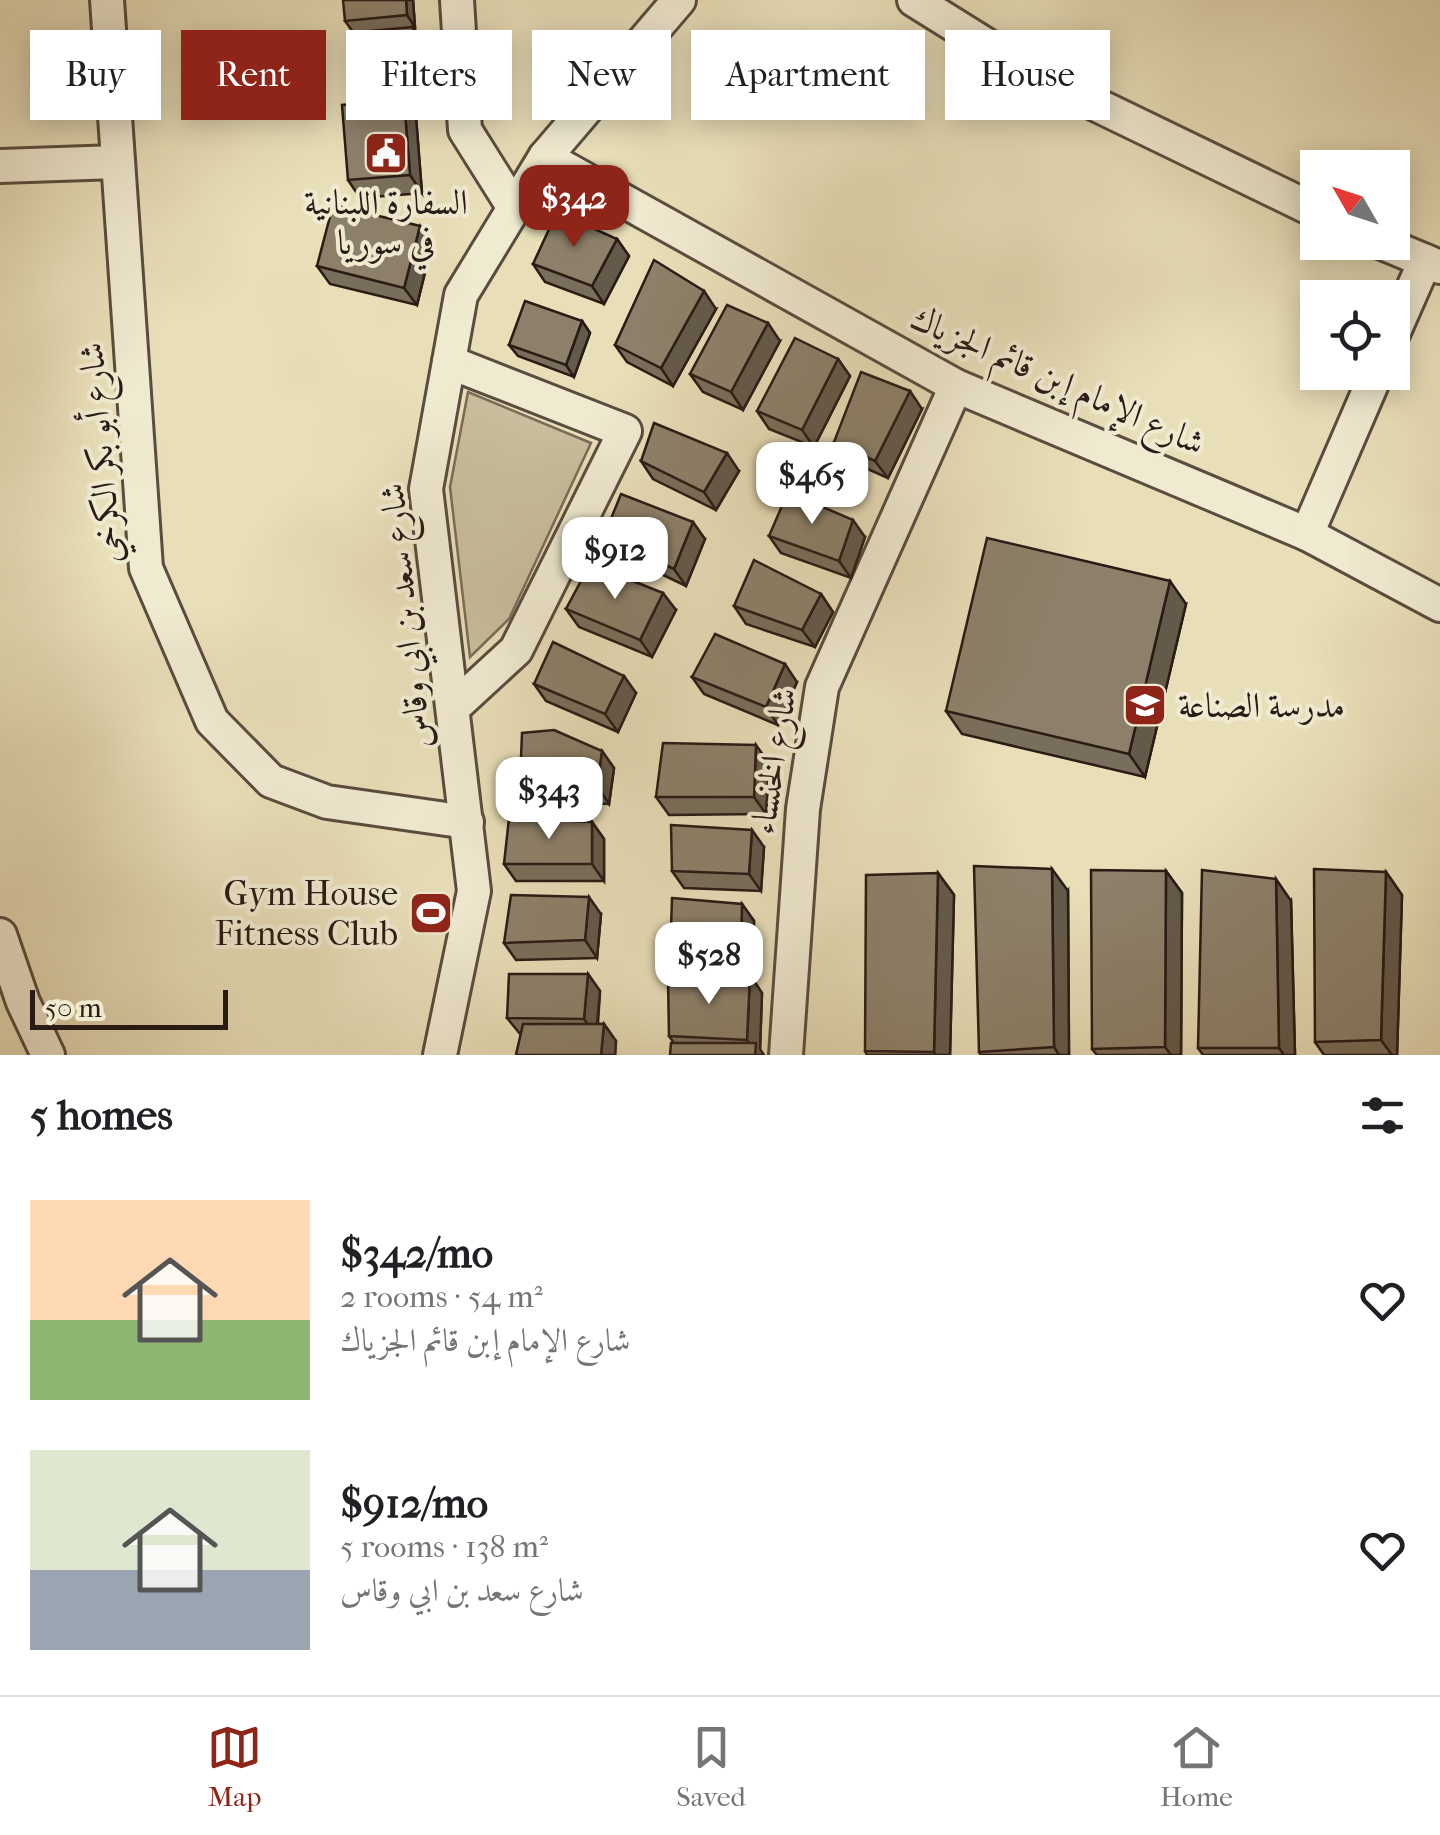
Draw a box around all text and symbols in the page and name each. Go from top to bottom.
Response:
chip: Buy [30,30,161,120]
chip: Rent [181,30,326,120]
chip: Filters [346,30,512,120]
chip: New [532,30,671,120]
chip: Apartment [691,30,925,120]
chip: House [945,30,1110,120]
public building icon: السفارة اللبنانية في سوريا [363,130,409,176]
north arrow [1300,150,1410,260]
map controls [1300,150,1410,390]
pin: $342 [515,165,633,250]
text: $342 [541,179,607,216]
place label: السفارة اللبنانية في سوريا [304,182,468,271]
button: locate [1300,280,1410,390]
street label: شارع الإمام إبن قائم الجزياك [900,297,1211,473]
street label: شارع أبو بكر الكرخي [66,340,139,565]
pin: $465 [753,442,871,527]
text: $465 [778,456,846,493]
street label: شارع سعد بن ابي وقاس [371,480,448,751]
pin: $912 [556,517,674,602]
text: $912 [584,531,646,568]
school or university icon: مدرسة الصناعة [1122,682,1168,728]
street label: شارع الخنساء [742,685,813,838]
place label: مدرسة الصناعة [1178,685,1345,726]
pin: $343 [490,757,608,842]
text: $343 [518,771,580,808]
place label: Gym House Fitness Club [215,873,398,954]
sports icon: Gym House Fitness Club [408,890,454,936]
pin: $528 [650,922,768,1007]
text: $528 [677,936,741,973]
scale bar [30,985,228,1030]
text: 50 m [45,991,102,1024]
icon: filters [1355,1088,1410,1143]
text: 5 homes [30,1091,173,1140]
text: $342/mo [340,1229,493,1278]
icon: home [110,1240,230,1360]
icon: heart [1355,1273,1410,1328]
text: 2 rooms · 54 m² [340,1278,543,1315]
text: شارع الإمام إبن قائم الجزياك [340,1322,630,1359]
text: $912/mo [340,1479,488,1528]
icon: home [110,1490,230,1610]
icon: heart [1355,1523,1410,1578]
text: 5 rooms · 138 m² [340,1528,548,1565]
text: شارع سعد بن ابي وقاس [340,1572,584,1609]
tab: Map [207,1720,262,1813]
tab: Saved [676,1720,746,1813]
tab: Home [1160,1720,1233,1813]

